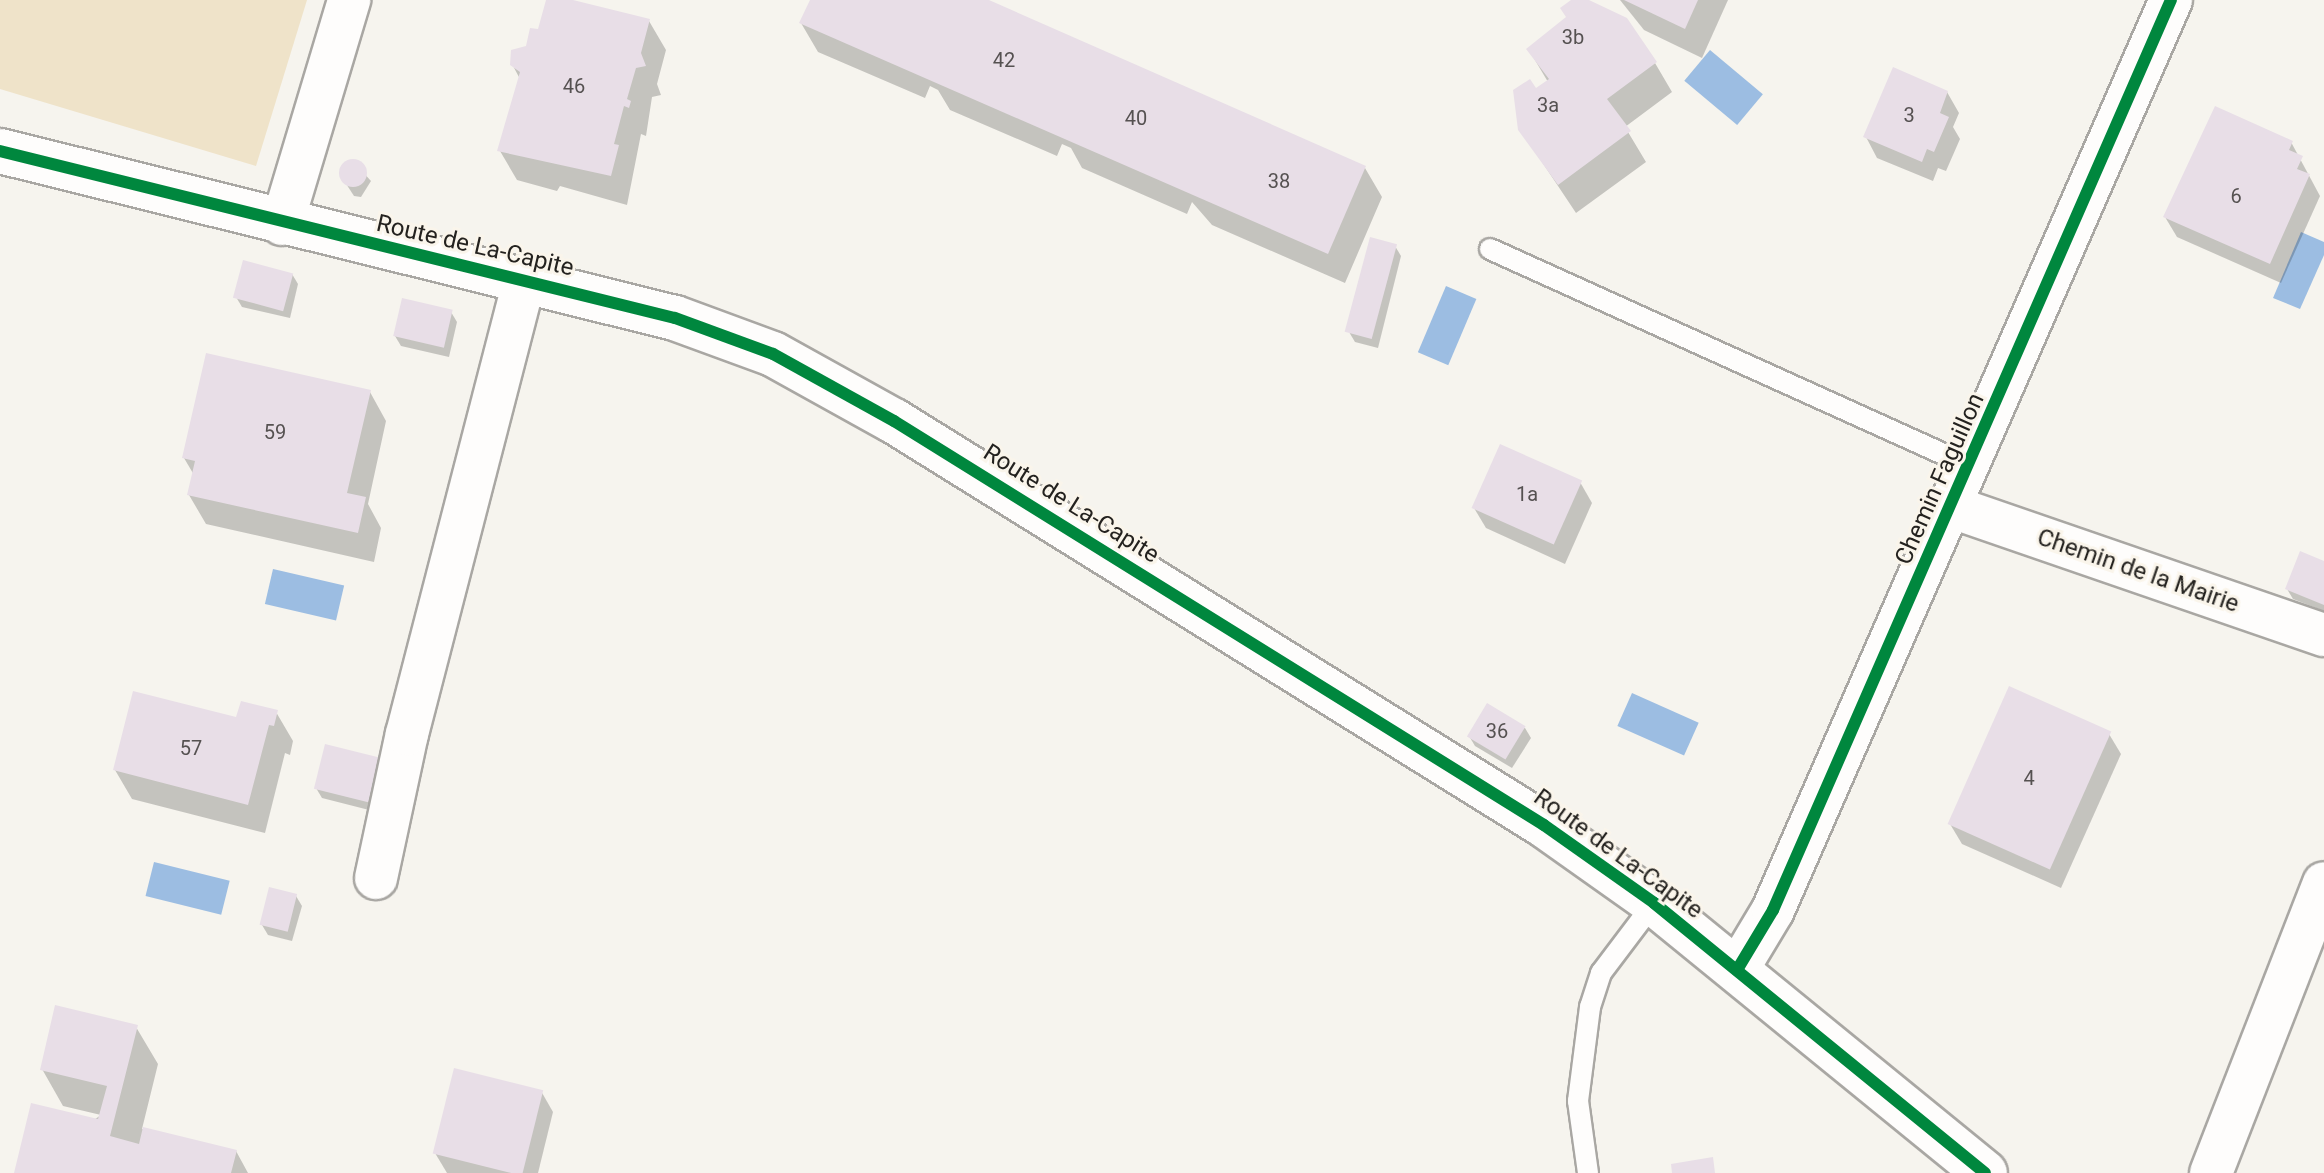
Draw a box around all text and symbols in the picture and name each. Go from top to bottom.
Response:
house number: 3b [1562,25,1584,49]
house number: 42 [993,48,1015,72]
house number: 46 [563,74,585,98]
house number: 3a [1537,93,1559,117]
house number: 3 [1903,103,1915,127]
house number: 40 [1125,106,1147,130]
house number: 38 [1268,169,1290,193]
house number: 6 [2230,184,2242,208]
street label: Route de La-Capite [374,209,576,283]
street label: Chemin Faguillon [1889,389,1991,569]
house number: 59 [264,420,286,444]
street label: Route de La-Capite [978,438,1164,570]
house number: 1a [1516,482,1538,506]
street label: Chemin de la Mairie [2033,523,2243,619]
house number: 36 [1486,719,1508,743]
house number: 57 [180,736,202,760]
house number: 4 [2023,766,2035,790]
street label: Route de La-Capite [1528,783,1708,925]

